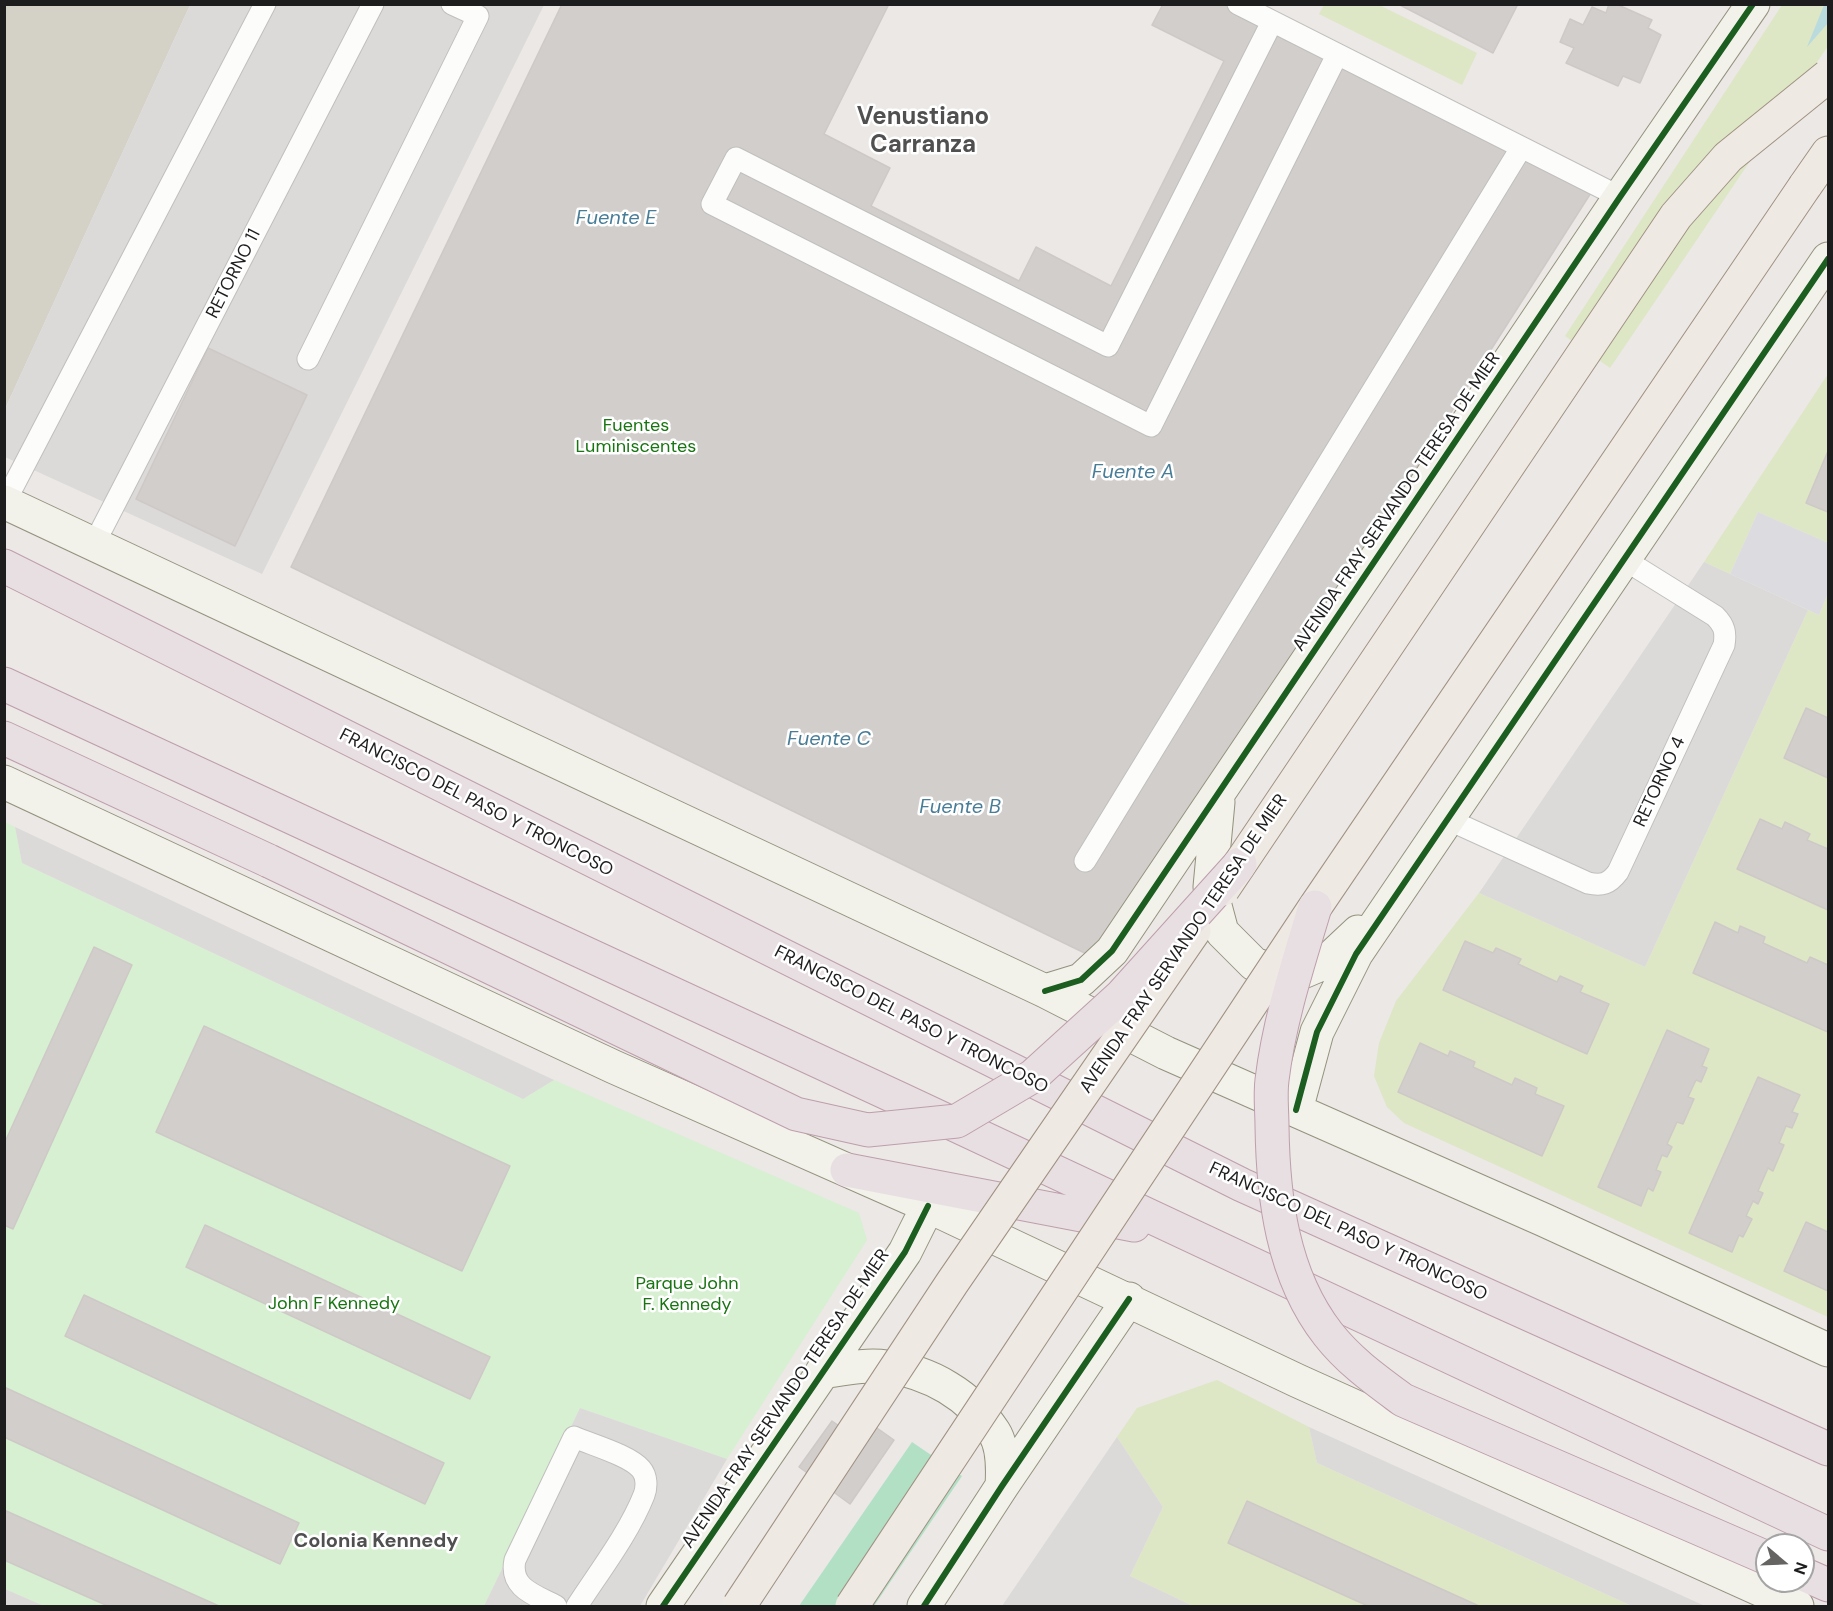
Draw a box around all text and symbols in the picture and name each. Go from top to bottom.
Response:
district label: Venustiano Carranza [857,104,989,160]
water label: Fuente E [576,207,656,231]
street label: RETORNO 11 [202,226,266,322]
street label: AVENIDA FRAY SERVANDO TERESA DE MIER [1289,348,1505,656]
park label: Fuentes Luminiscentes [576,415,696,458]
water label: Fuente A [1092,461,1174,485]
street label: FRANCISCO DEL PASO Y TRONCOSO [336,724,616,882]
water label: Fuente C [787,728,871,752]
street label: RETORNO 4 [1630,733,1690,831]
street label: AVENIDA FRAY SERVANDO TERESA DE MIER [1076,790,1292,1098]
water label: Fuente B [919,796,1001,820]
street label: FRANCISCO DEL PASO Y TRONCOSO [771,941,1051,1099]
street label: FRANCISCO DEL PASO Y TRONCOSO [1206,1158,1490,1306]
street label: AVENIDA FRAY SERVANDO TERESA DE MIER [678,1245,894,1553]
park label: Parque John F. Kennedy [635,1273,739,1316]
park label: John F Kennedy [268,1293,400,1315]
district label: Colonia Kennedy [294,1530,458,1554]
north arrow [1755,1533,1815,1593]
text: N [1789,1559,1812,1577]

